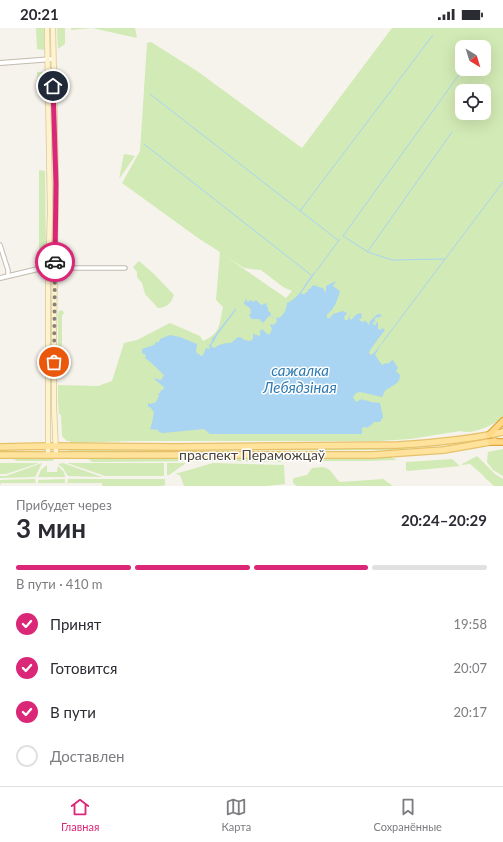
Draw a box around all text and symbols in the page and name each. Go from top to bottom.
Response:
text: 20:21 [20,5,59,23]
north arrow [455,40,491,76]
map controls [455,40,491,120]
pin [36,69,70,103]
icon: home [42,75,64,97]
button: locate [455,84,491,120]
courier [35,242,75,282]
icon: car [44,251,66,273]
pin [37,345,71,379]
icon: bag [43,351,65,373]
water label: сажалка Лебядзіная [262,361,337,396]
street label: праспект Пераможцаў [179,446,326,463]
text: Прибудет через [16,497,112,513]
text: 20:24–20:29 [401,511,487,529]
text: 3 мин [16,512,86,544]
text: В пути · 410 m [16,576,102,592]
icon: check [16,613,38,635]
text: Принят [50,615,101,633]
text: 19:58 [454,616,487,632]
icon: check [16,657,38,679]
text: Готовится [50,659,117,677]
text: 20:07 [454,660,487,676]
icon: check [16,701,38,723]
text: В пути [50,703,96,721]
text: 20:17 [454,704,487,720]
text: Доставлен [50,747,125,765]
tab: Главная [61,796,99,833]
tab: Карта [221,796,251,833]
tab: Сохранённые [373,796,442,833]

